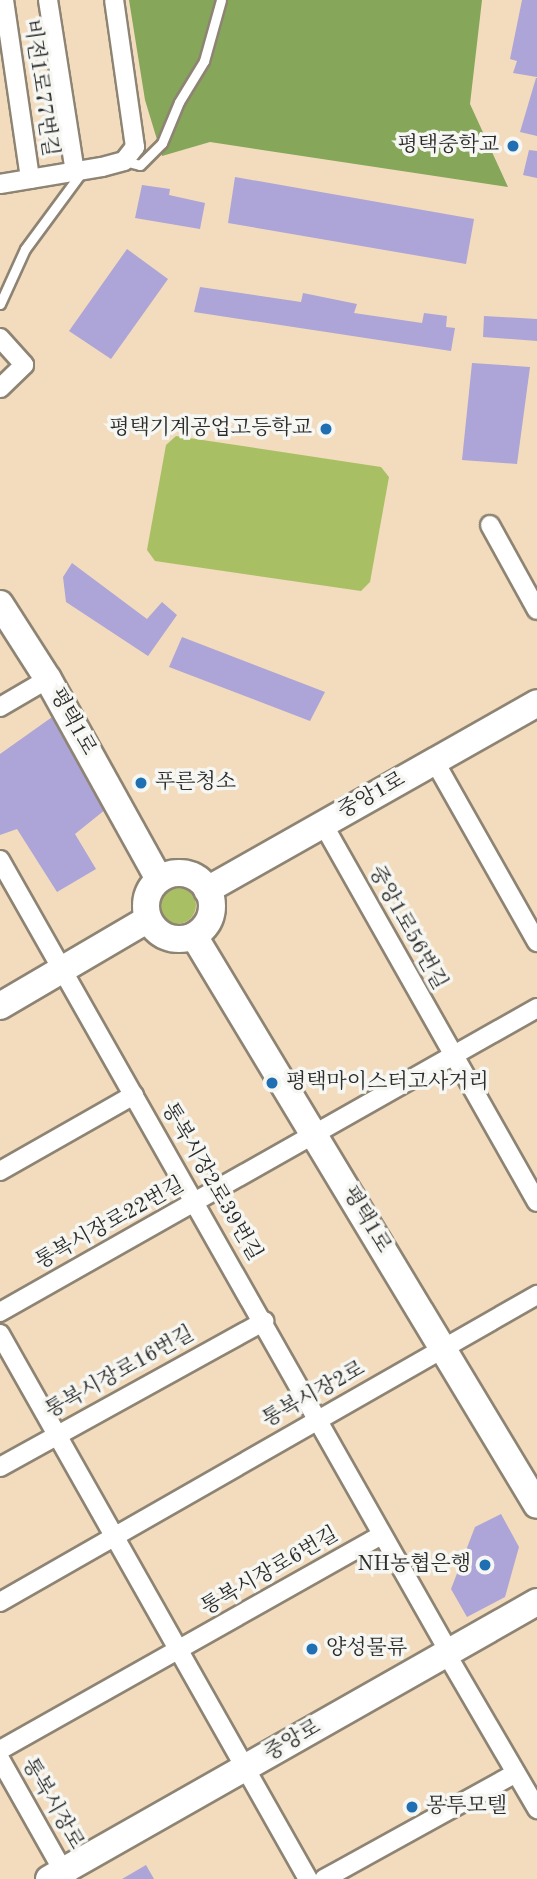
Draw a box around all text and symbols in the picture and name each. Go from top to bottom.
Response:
street label: 비전1로77번길 [18,18,62,158]
place label: 평택중학교 [398,133,499,159]
marker: 평택중학교 [505,138,521,154]
place label: 평택기계공업고등학교 [109,416,312,442]
marker: 평택기계공업고등학교 [318,421,334,437]
street label: 평택1로 [43,684,101,760]
street label: 중앙1로 [334,767,410,825]
place label: 푸른청소 [155,770,236,796]
marker: 푸른청소 [133,775,149,791]
street label: 중앙1로56번길 [363,862,451,994]
place label: 평택마이스터고사거리 [286,1070,489,1096]
marker: 평택마이스터고사거리 [264,1075,280,1091]
street label: 통복시장2로39번길 [155,1098,267,1266]
street label: 통복시장로22번길 [31,1173,189,1275]
street label: 평택1로 [336,1182,396,1258]
street label: 통복시장로16번길 [41,1322,199,1424]
street label: 통복시장2로 [258,1356,370,1434]
street label: 통복시장로6번길 [197,1523,343,1621]
place label: NH농협은행 [357,1552,471,1578]
marker: NH농협은행 [477,1557,493,1573]
place label: 양성물류 [326,1636,407,1662]
marker: 양성물류 [304,1641,320,1657]
street label: 중앙로 [260,1715,326,1767]
street label: 통복시장로 [16,1754,88,1854]
place label: 몽투모텔 [426,1794,507,1820]
marker: 몽투모텔 [404,1799,420,1815]

